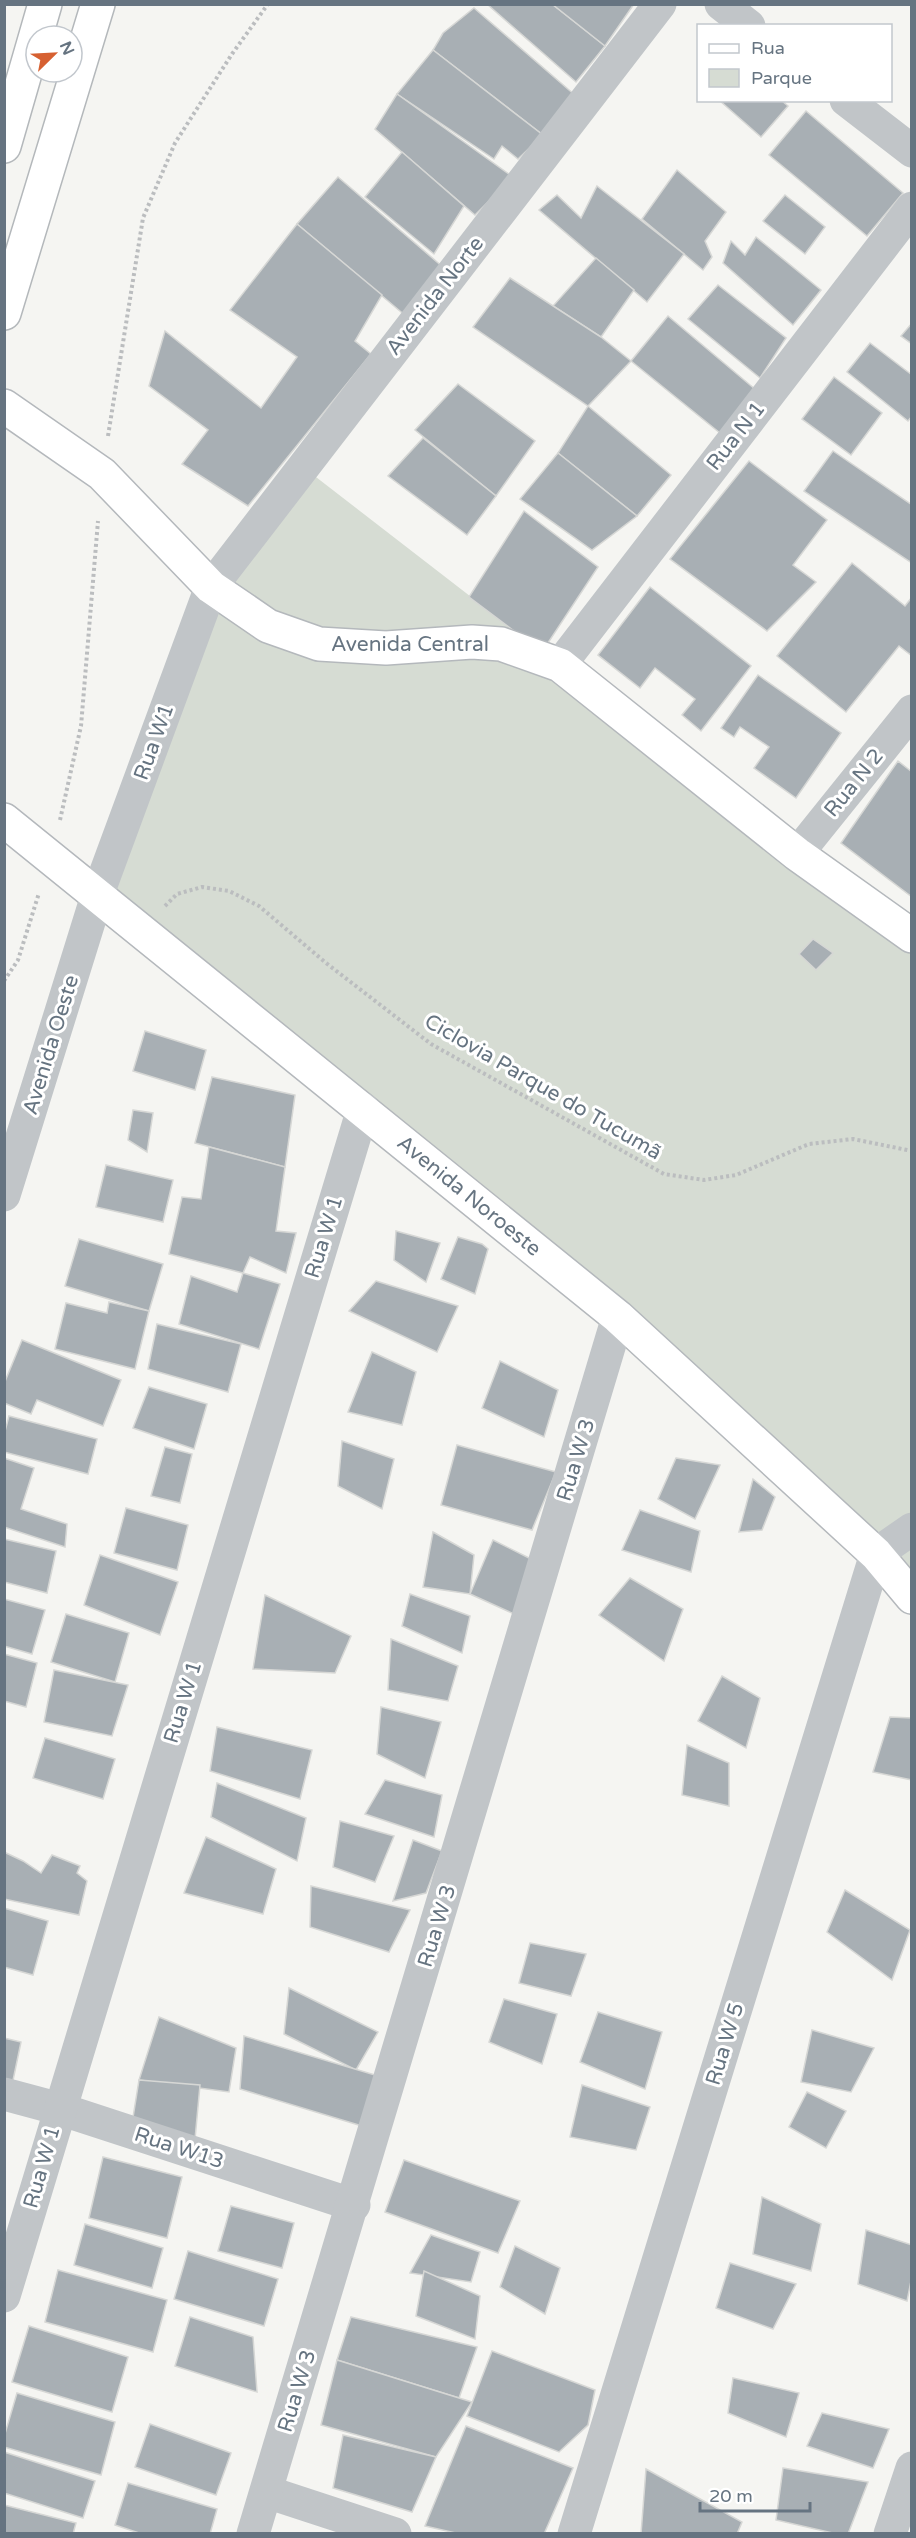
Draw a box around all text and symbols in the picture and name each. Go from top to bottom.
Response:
north arrow [24,24,84,84]
legend [697,24,892,102]
text: Rua [751,37,785,59]
text: N [55,38,79,58]
text: Parque [751,67,812,89]
street label: Avenida Norte [381,232,489,360]
street label: Rua N 1 [701,397,771,475]
street label: Avenida Central [331,632,489,657]
street label: Rua W1 [129,700,179,784]
street label: Rua N 2 [819,744,889,822]
street label: Avenida Oeste [18,972,84,1118]
street label: Ciclovia Parque do Tucumã [420,1009,666,1165]
street label: Avenida Noroeste [392,1130,546,1262]
street label: Rua W 1 [300,1193,348,1281]
street label: Rua W 3 [552,1416,600,1504]
street label: Rua W 1 [159,1658,207,1746]
street label: Rua W 3 [413,1882,461,1970]
street label: Rua W 5 [701,2000,749,2088]
street label: Rua W13 [131,2122,227,2174]
street label: Rua W 1 [18,2123,66,2211]
street label: Rua W 3 [273,2347,321,2435]
scale bar [700,2475,810,2513]
text: 20 m [709,2485,753,2507]

